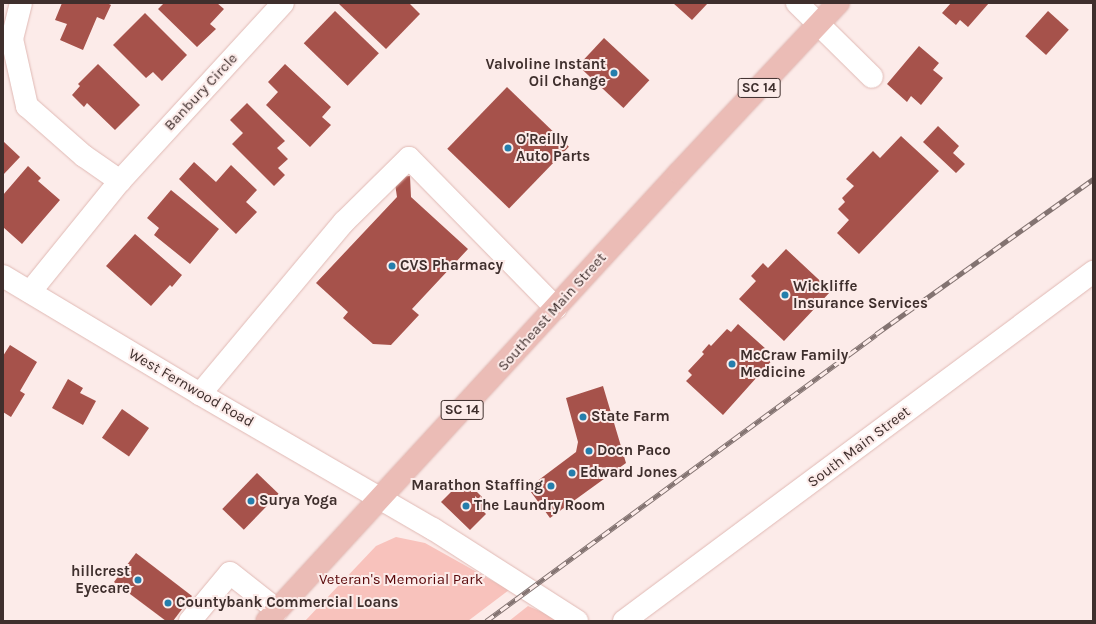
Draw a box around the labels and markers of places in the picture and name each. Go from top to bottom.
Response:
place label: Valvoline Instant Oil Change [486,55,606,90]
marker: Valvoline Instant Oil Change [609,68,619,78]
place label: O'Reilly Auto Parts [516,130,590,165]
marker: O'Reilly Auto Parts [503,143,513,153]
place label: CVS Pharmacy [400,257,503,275]
marker: CVS Pharmacy [387,261,397,271]
place label: Wickliffe Insurance Services [793,277,928,312]
marker: Wickliffe Insurance Services [780,290,790,300]
place label: McCraw Family Medicine [740,346,848,381]
marker: McCraw Family Medicine [727,359,737,369]
place label: State Farm [591,408,670,426]
marker: State Farm [578,412,588,422]
place label: Docn Paco [597,442,671,460]
marker: Docn Paco [584,446,594,456]
place label: Edward Jones [580,464,677,482]
marker: Edward Jones [567,468,577,478]
place label: Marathon Staffing [411,477,543,495]
marker: Marathon Staffing [546,481,556,491]
place label: Surya Yoga [259,492,338,510]
marker: Surya Yoga [246,496,256,506]
place label: The Laundry Room [474,497,605,515]
marker: The Laundry Room [461,501,471,511]
place label: hillcrest Eyecare [71,562,130,597]
marker: hillcrest Eyecare [133,575,143,585]
place label: Countybank Commercial Loans [176,594,398,612]
marker: Countybank Commercial Loans [163,598,173,608]

